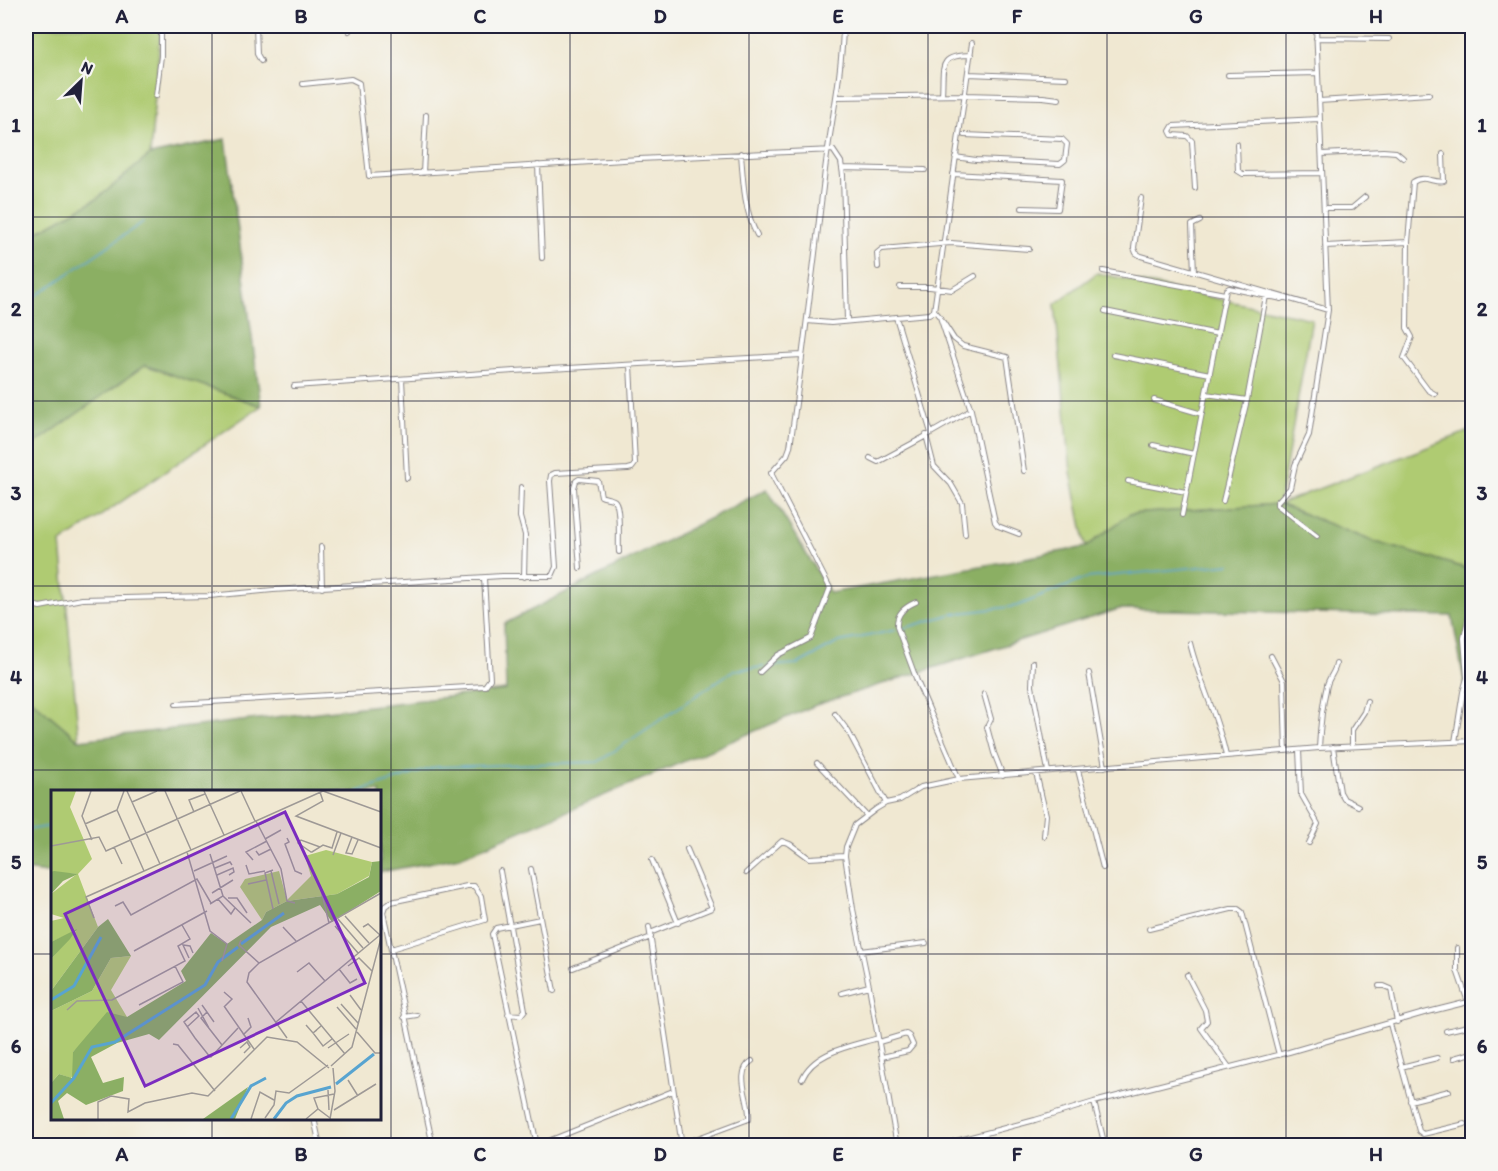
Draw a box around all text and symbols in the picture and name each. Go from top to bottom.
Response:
text: A [115,4,129,28]
text: B [295,4,308,28]
text: C [474,4,487,28]
text: D [653,4,667,28]
text: E [832,4,844,28]
text: F [1012,4,1023,28]
text: G [1189,4,1203,28]
text: H [1369,4,1383,28]
north arrow [51,51,111,111]
text: N [78,57,96,79]
text: 1 [11,113,21,137]
text: 1 [1477,113,1487,137]
text: 2 [11,297,22,321]
text: 2 [1477,297,1488,321]
text: 3 [11,481,22,505]
text: 3 [1477,481,1488,505]
text: 4 [10,665,22,689]
text: 4 [1476,665,1488,689]
inset map [51,790,381,1120]
text: 5 [11,850,22,874]
text: 5 [1477,850,1488,874]
text: 6 [11,1034,22,1058]
text: 6 [1477,1034,1488,1058]
text: A [115,1142,129,1166]
text: B [295,1142,308,1166]
text: C [474,1142,487,1166]
text: D [653,1142,667,1166]
text: E [832,1142,844,1166]
text: F [1012,1142,1023,1166]
text: G [1189,1142,1203,1166]
text: H [1369,1142,1383,1166]

